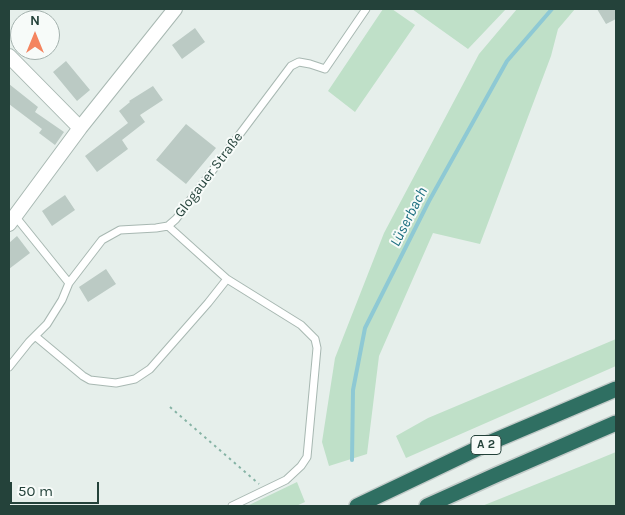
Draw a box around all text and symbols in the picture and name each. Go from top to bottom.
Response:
north arrow [10,10,60,60]
text: N [30,12,40,29]
street label: Glogauer Straße [171,129,247,221]
water label: Lüserbach [386,184,432,250]
road number: A 2 [471,436,501,454]
scale bar [12,472,101,504]
text: 50 m [18,482,53,500]

